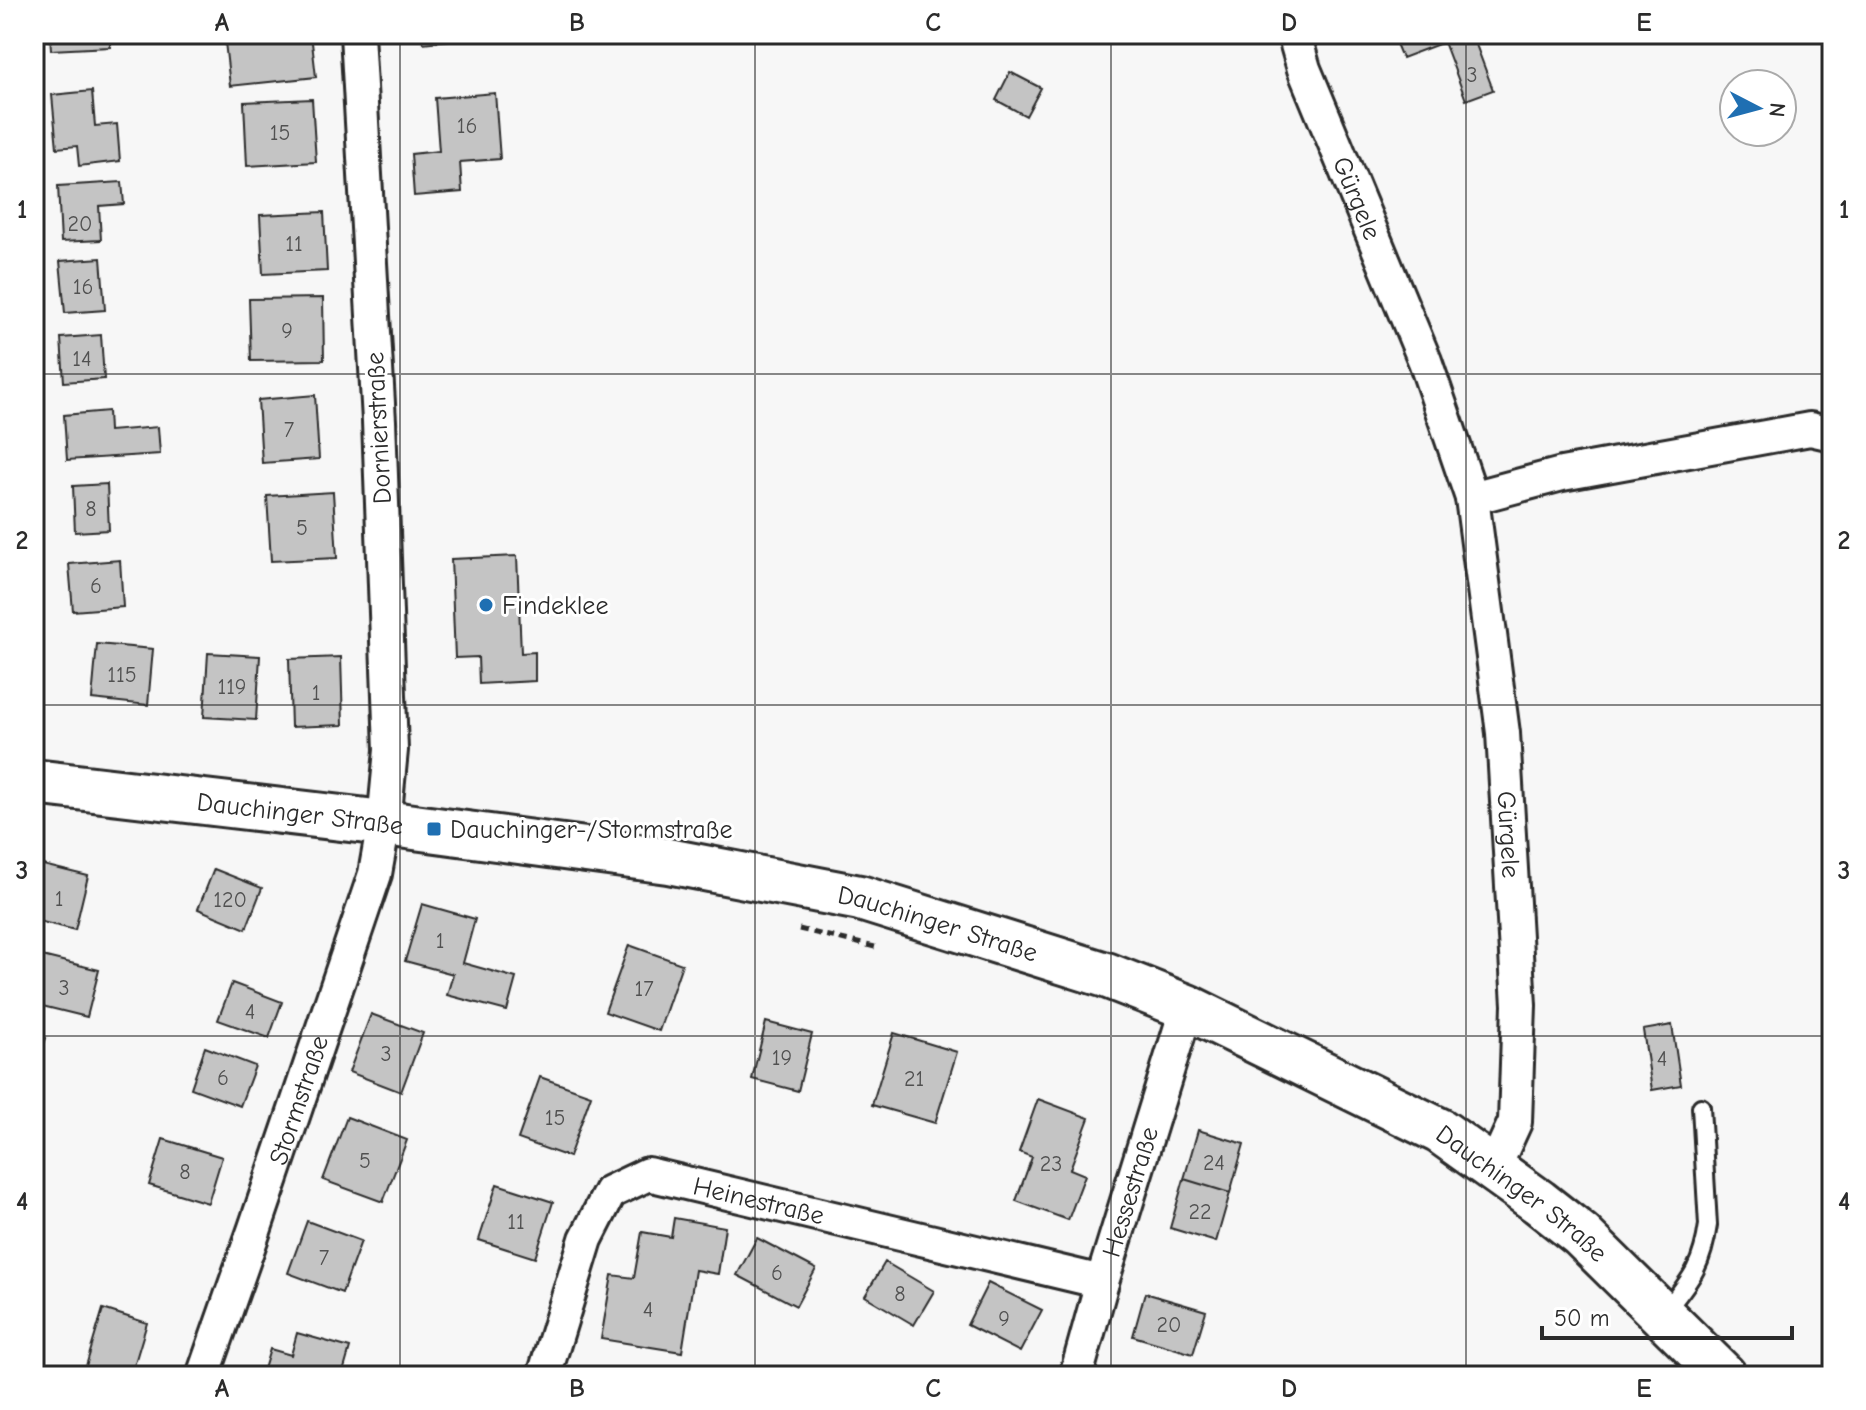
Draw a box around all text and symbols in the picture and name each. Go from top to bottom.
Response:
text: A [215,8,230,38]
text: B [569,8,585,38]
text: C [925,8,941,38]
text: D [1281,8,1297,38]
text: E [1636,8,1652,38]
house number: 3 [1466,62,1478,88]
north arrow [1718,68,1798,148]
text: N [1763,101,1791,118]
house number: 16 [457,113,477,139]
house number: 15 [270,120,290,146]
street label: Gürgele [1326,152,1387,244]
text: 1 [17,195,27,225]
text: 1 [1839,195,1849,225]
house number: 20 [68,211,92,237]
house number: 11 [285,231,303,257]
house number: 16 [73,274,93,300]
house number: 9 [281,318,293,344]
house number: 14 [72,346,92,372]
street label: Dornierstraße [360,351,398,505]
house number: 7 [284,417,295,443]
house number: 8 [85,496,97,522]
house number: 5 [296,515,308,541]
text: 2 [16,526,28,556]
text: 2 [1838,526,1850,556]
house number: 6 [90,573,102,599]
place label: Findeklee [502,591,608,621]
marker: Findeklee [477,596,495,614]
house number: 115 [107,662,137,688]
house number: 119 [217,674,247,700]
house number: 1 [312,680,320,706]
street label: Dauchinger Straße [195,787,405,841]
street label: Gürgele [1490,790,1525,879]
place label: Dauchinger-/Stormstraße [450,815,733,845]
marker: Dauchinger-/Stormstraße [425,820,443,838]
text: 3 [16,856,28,886]
text: 3 [1838,856,1850,886]
street label: Dauchinger Straße [835,880,1041,969]
house number: 1 [55,886,63,912]
house number: 120 [213,887,247,913]
house number: 1 [436,928,444,954]
house number: 3 [58,975,70,1001]
house number: 17 [634,976,654,1002]
house number: 4 [245,999,255,1025]
street label: Stormstraße [263,1032,335,1169]
house number: 3 [380,1041,392,1067]
house number: 19 [772,1045,792,1071]
house number: 4 [1657,1046,1667,1072]
house number: 6 [217,1065,229,1091]
house number: 21 [904,1066,924,1092]
house number: 15 [545,1105,565,1131]
street label: Dauchinger Straße [1430,1119,1613,1268]
street label: Hessestraße [1097,1123,1165,1261]
house number: 5 [359,1148,371,1174]
house number: 24 [1203,1150,1225,1176]
house number: 23 [1040,1151,1062,1177]
house number: 8 [179,1159,191,1185]
street label: Heinestraße [690,1171,827,1231]
text: 4 [16,1187,28,1217]
text: 4 [1838,1187,1850,1217]
house number: 22 [1188,1199,1212,1225]
house number: 11 [507,1209,525,1235]
house number: 7 [319,1245,330,1271]
house number: 6 [771,1260,783,1286]
house number: 8 [894,1281,906,1307]
scale bar [1542,1290,1792,1340]
house number: 4 [643,1297,653,1323]
text: 50 m [1554,1304,1610,1332]
house number: 9 [998,1306,1010,1332]
house number: 20 [1157,1312,1181,1338]
text: A [215,1374,230,1404]
text: B [569,1374,585,1404]
text: C [925,1374,941,1404]
text: D [1281,1374,1297,1404]
text: E [1636,1374,1652,1404]

